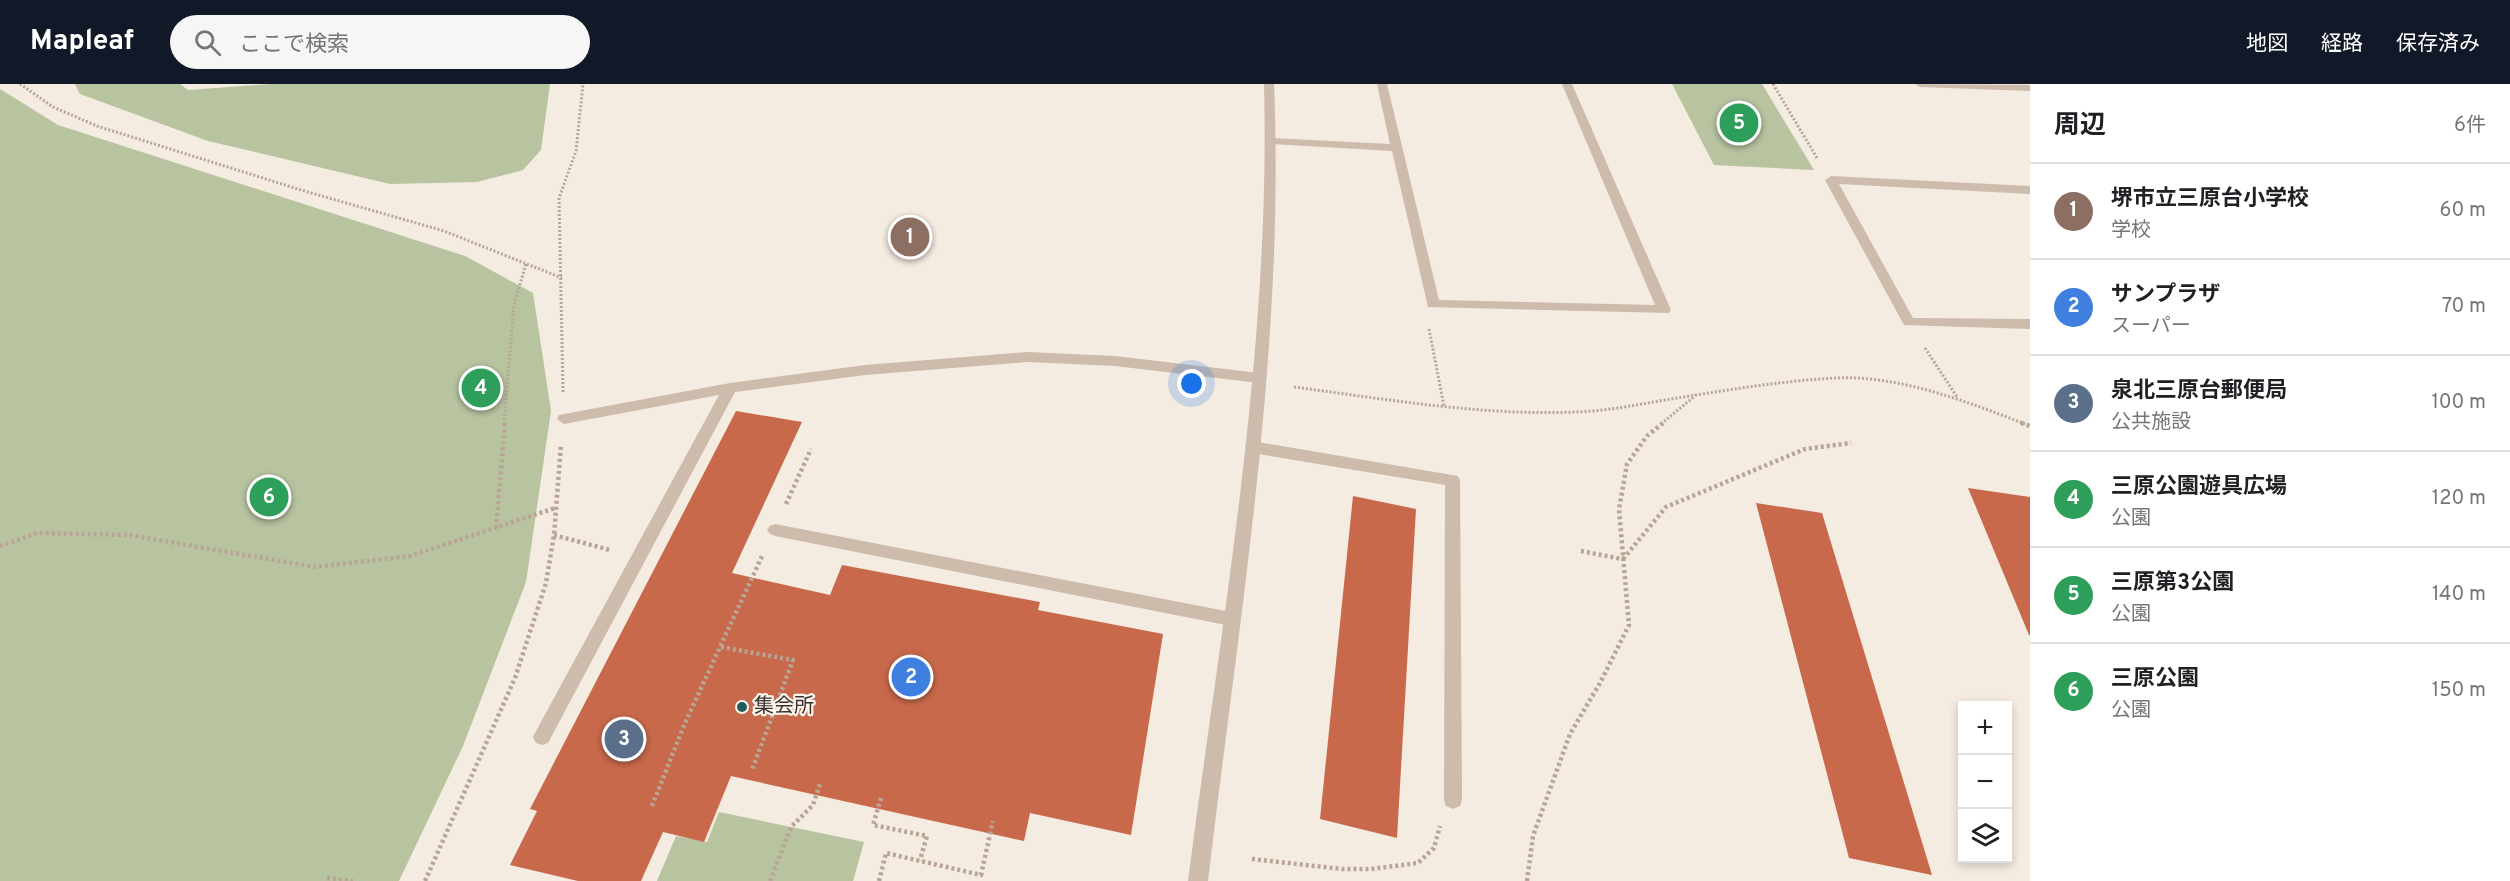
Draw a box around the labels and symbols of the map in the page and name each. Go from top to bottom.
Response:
pin: 5 [1720,100,1758,146]
pin: 1 [890,214,930,260]
pin: 4 [462,366,500,410]
your location [1177,369,1206,398]
pin: 6 [250,474,288,520]
pin: 2 [892,654,930,700]
place label: 集会所 [754,694,814,720]
marker: 集会所 [735,700,749,714]
pin: 3 [604,716,644,762]

